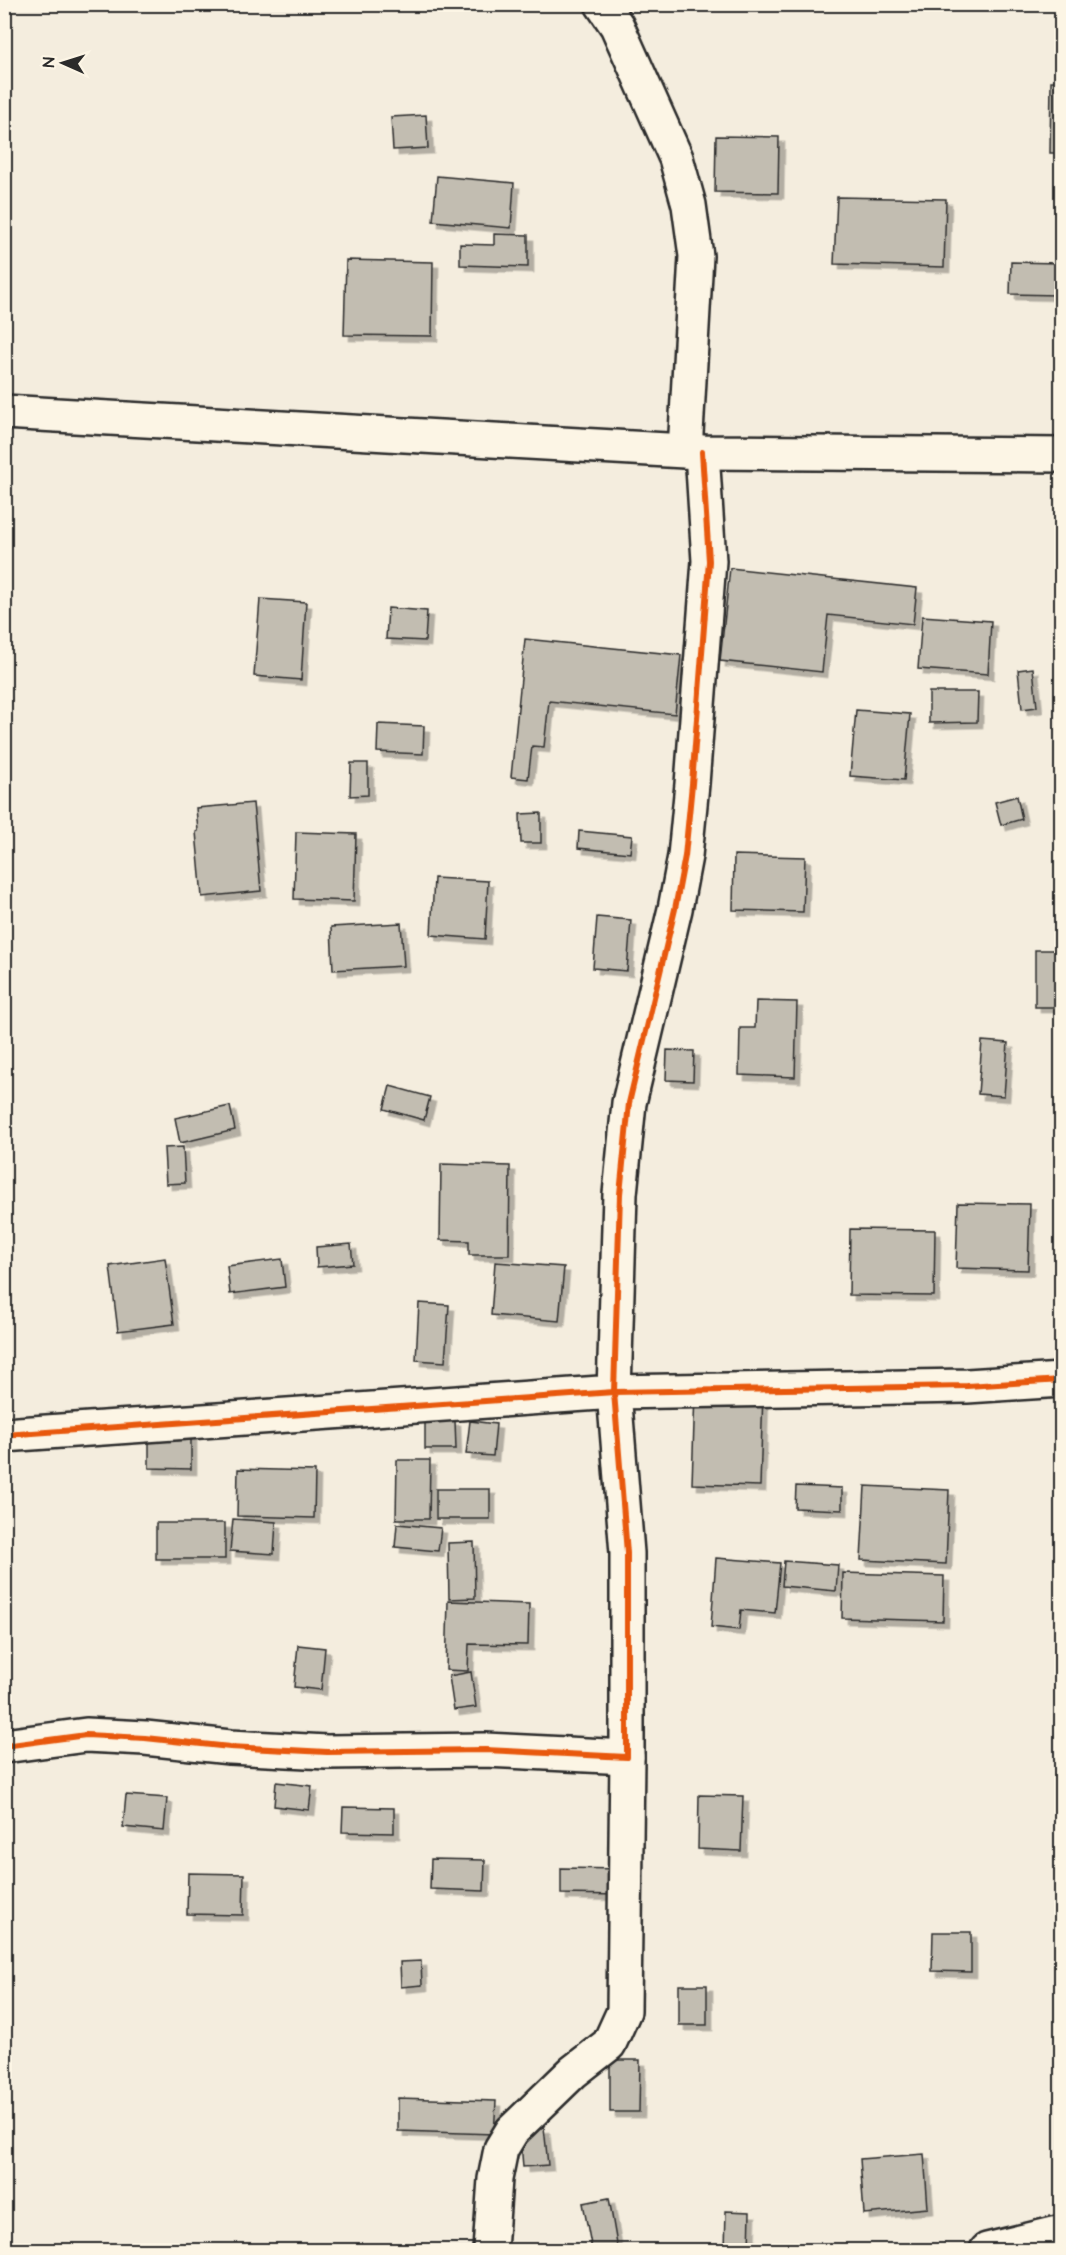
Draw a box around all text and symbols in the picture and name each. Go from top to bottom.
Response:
north arrow [33,33,93,93]
text: N [38,57,60,68]

